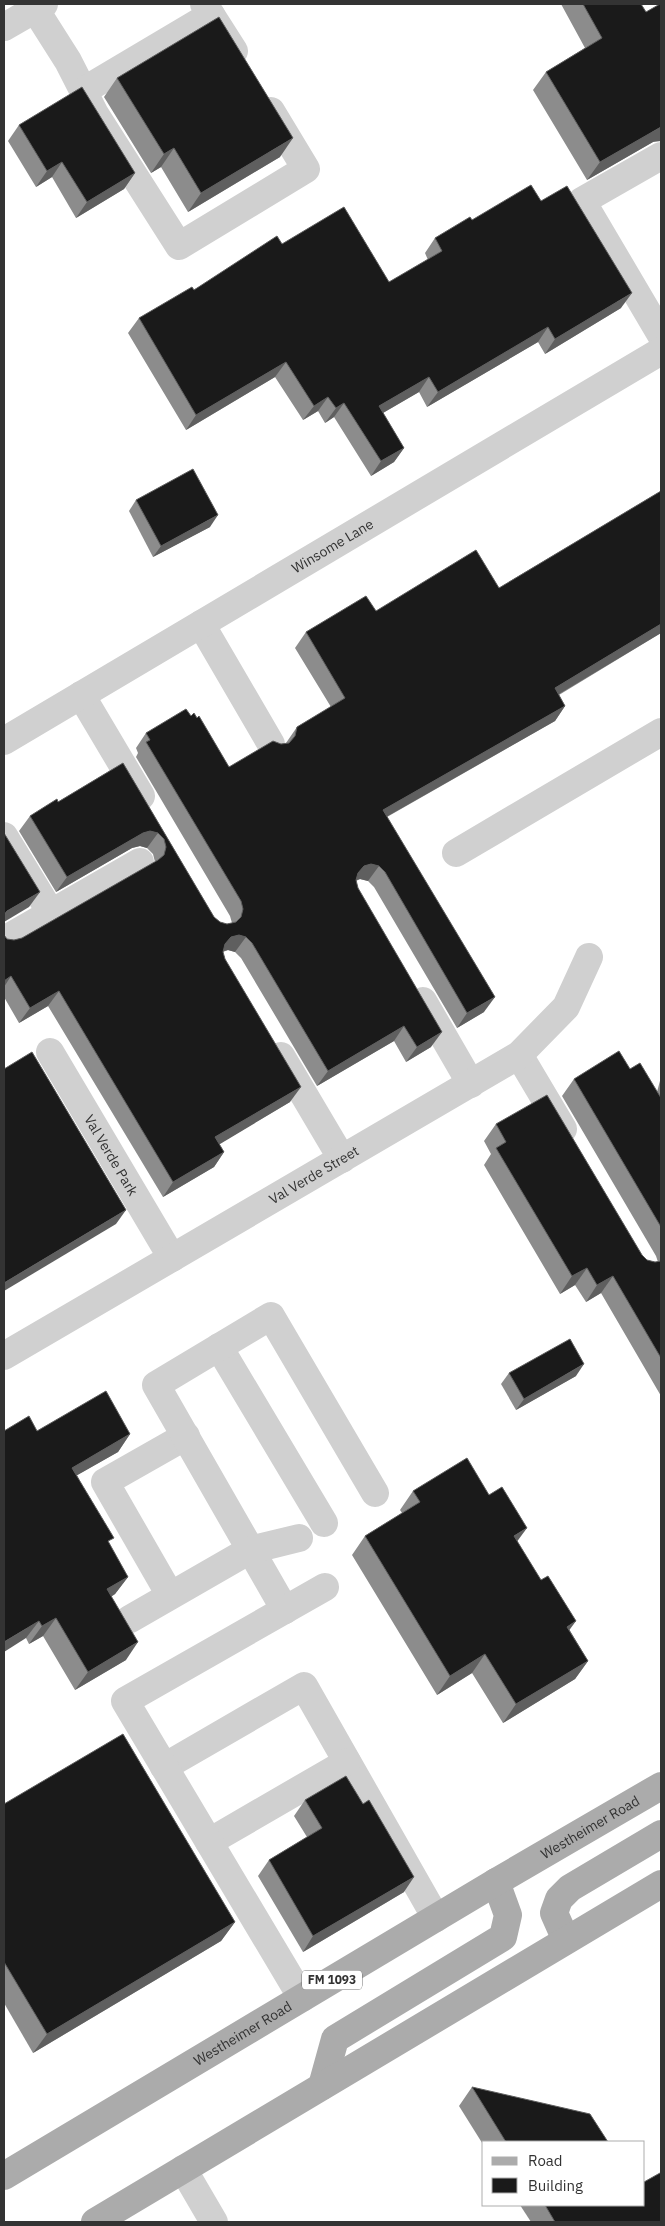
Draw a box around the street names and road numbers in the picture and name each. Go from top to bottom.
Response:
street label: Winsome Lane [288,515,377,577]
street label: Val Verde Park [80,1111,142,1200]
street label: Val Verde Street [266,1142,362,1208]
street label: Westheimer Road [537,1791,643,1863]
road number: FM 1093 [302,1970,362,1990]
street label: Westheimer Road [190,1997,295,2070]

